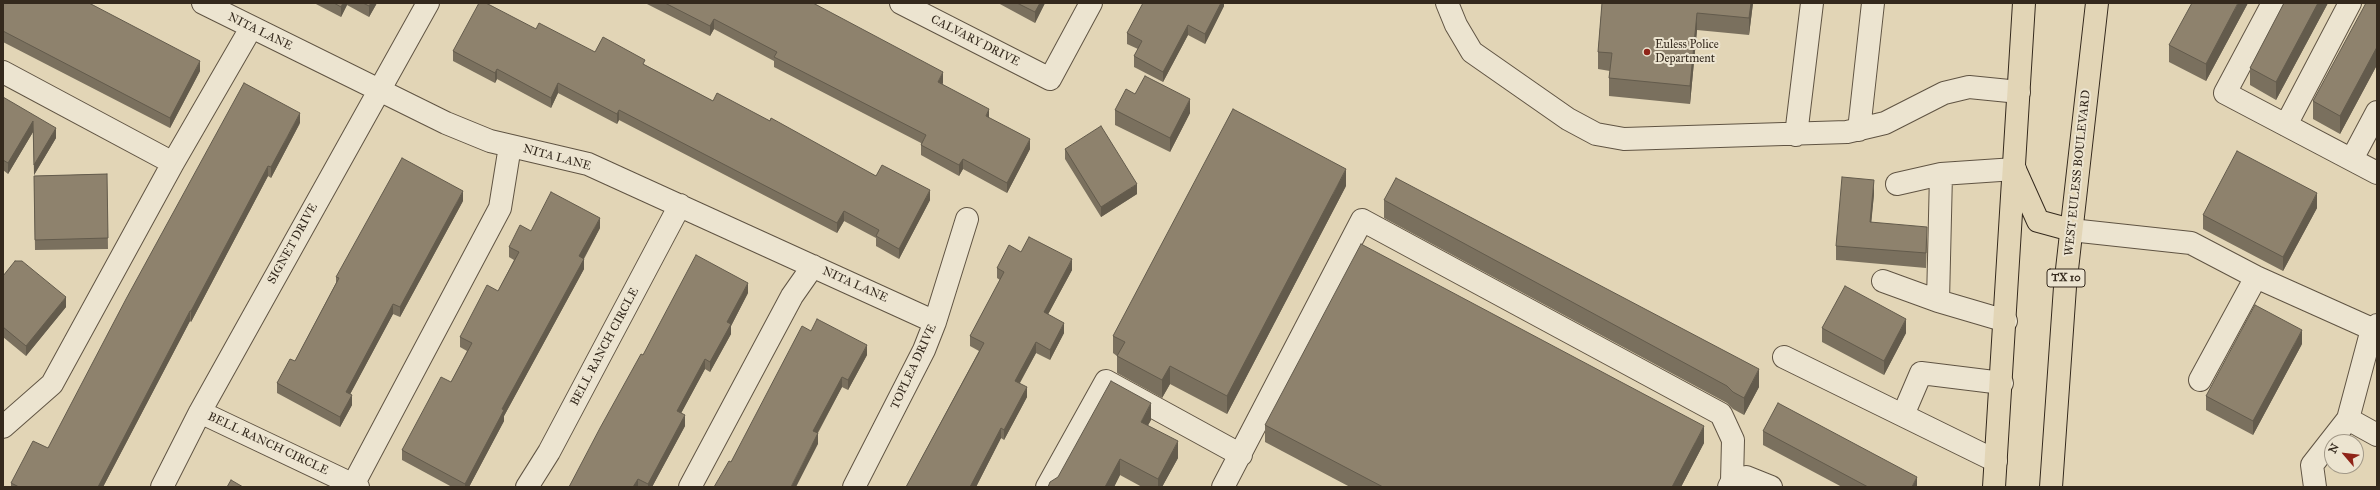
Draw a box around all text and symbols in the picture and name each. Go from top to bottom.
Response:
street label: NITA LANE [225,10,295,54]
street label: CALVARY DRIVE [928,12,1022,70]
place label: Euless Police Department [1655,38,1719,66]
marker: Euless Police Department [1642,47,1652,57]
street label: WEST EULESS BOULEVARD [2062,89,2094,257]
street label: NITA LANE [521,142,593,174]
street label: SIGNET DRIVE [265,201,321,287]
street label: NITA LANE [820,264,890,306]
road number: TX 10 [2047,269,2085,287]
street label: BELL RANCH CIRCLE [568,285,642,409]
street label: TOPLEA DRIVE [888,322,940,412]
street label: BELL RANCH CIRCLE [205,410,331,478]
north arrow [2324,434,2364,474]
text: N [2326,441,2342,456]

